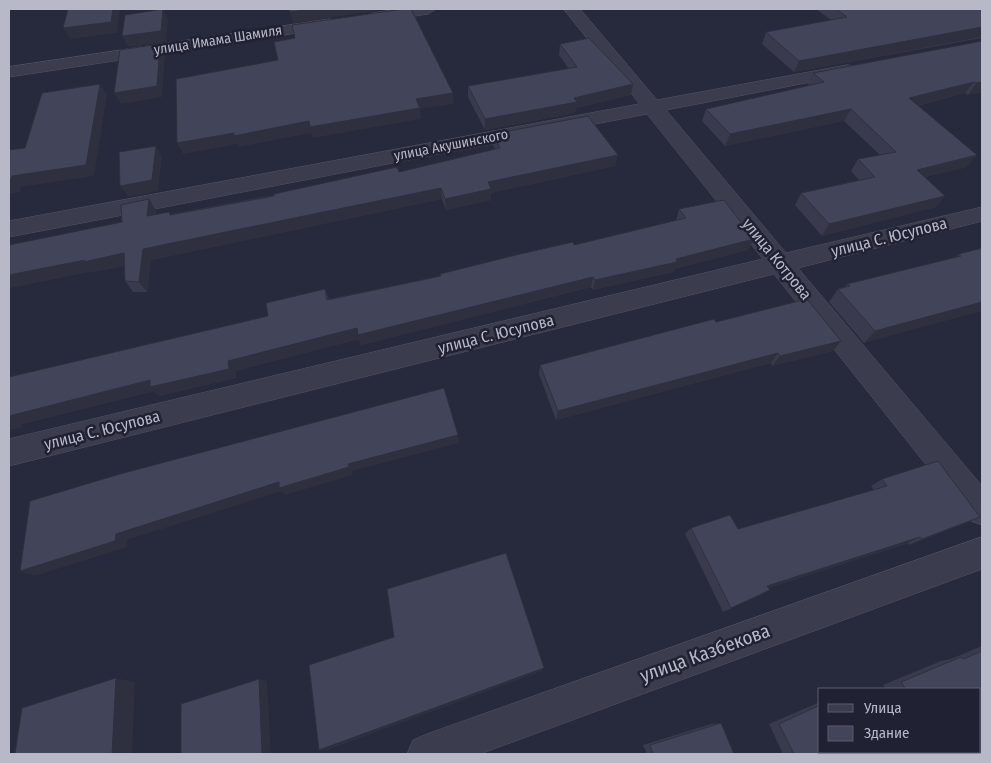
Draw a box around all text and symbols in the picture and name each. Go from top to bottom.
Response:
street label: улица Имама Шамиля [153,21,283,59]
street label: улица Акушинского [393,126,509,164]
street label: улица С. Юсупова [829,213,949,261]
street label: улица Котрова [738,214,816,304]
street label: улица С. Юсупова [436,310,556,358]
street label: улица С. Юсупова [42,406,162,454]
street label: улица Казбекова [637,619,773,687]
legend [818,688,981,753]
text: Улица [863,699,902,717]
text: Здание [864,724,910,742]

